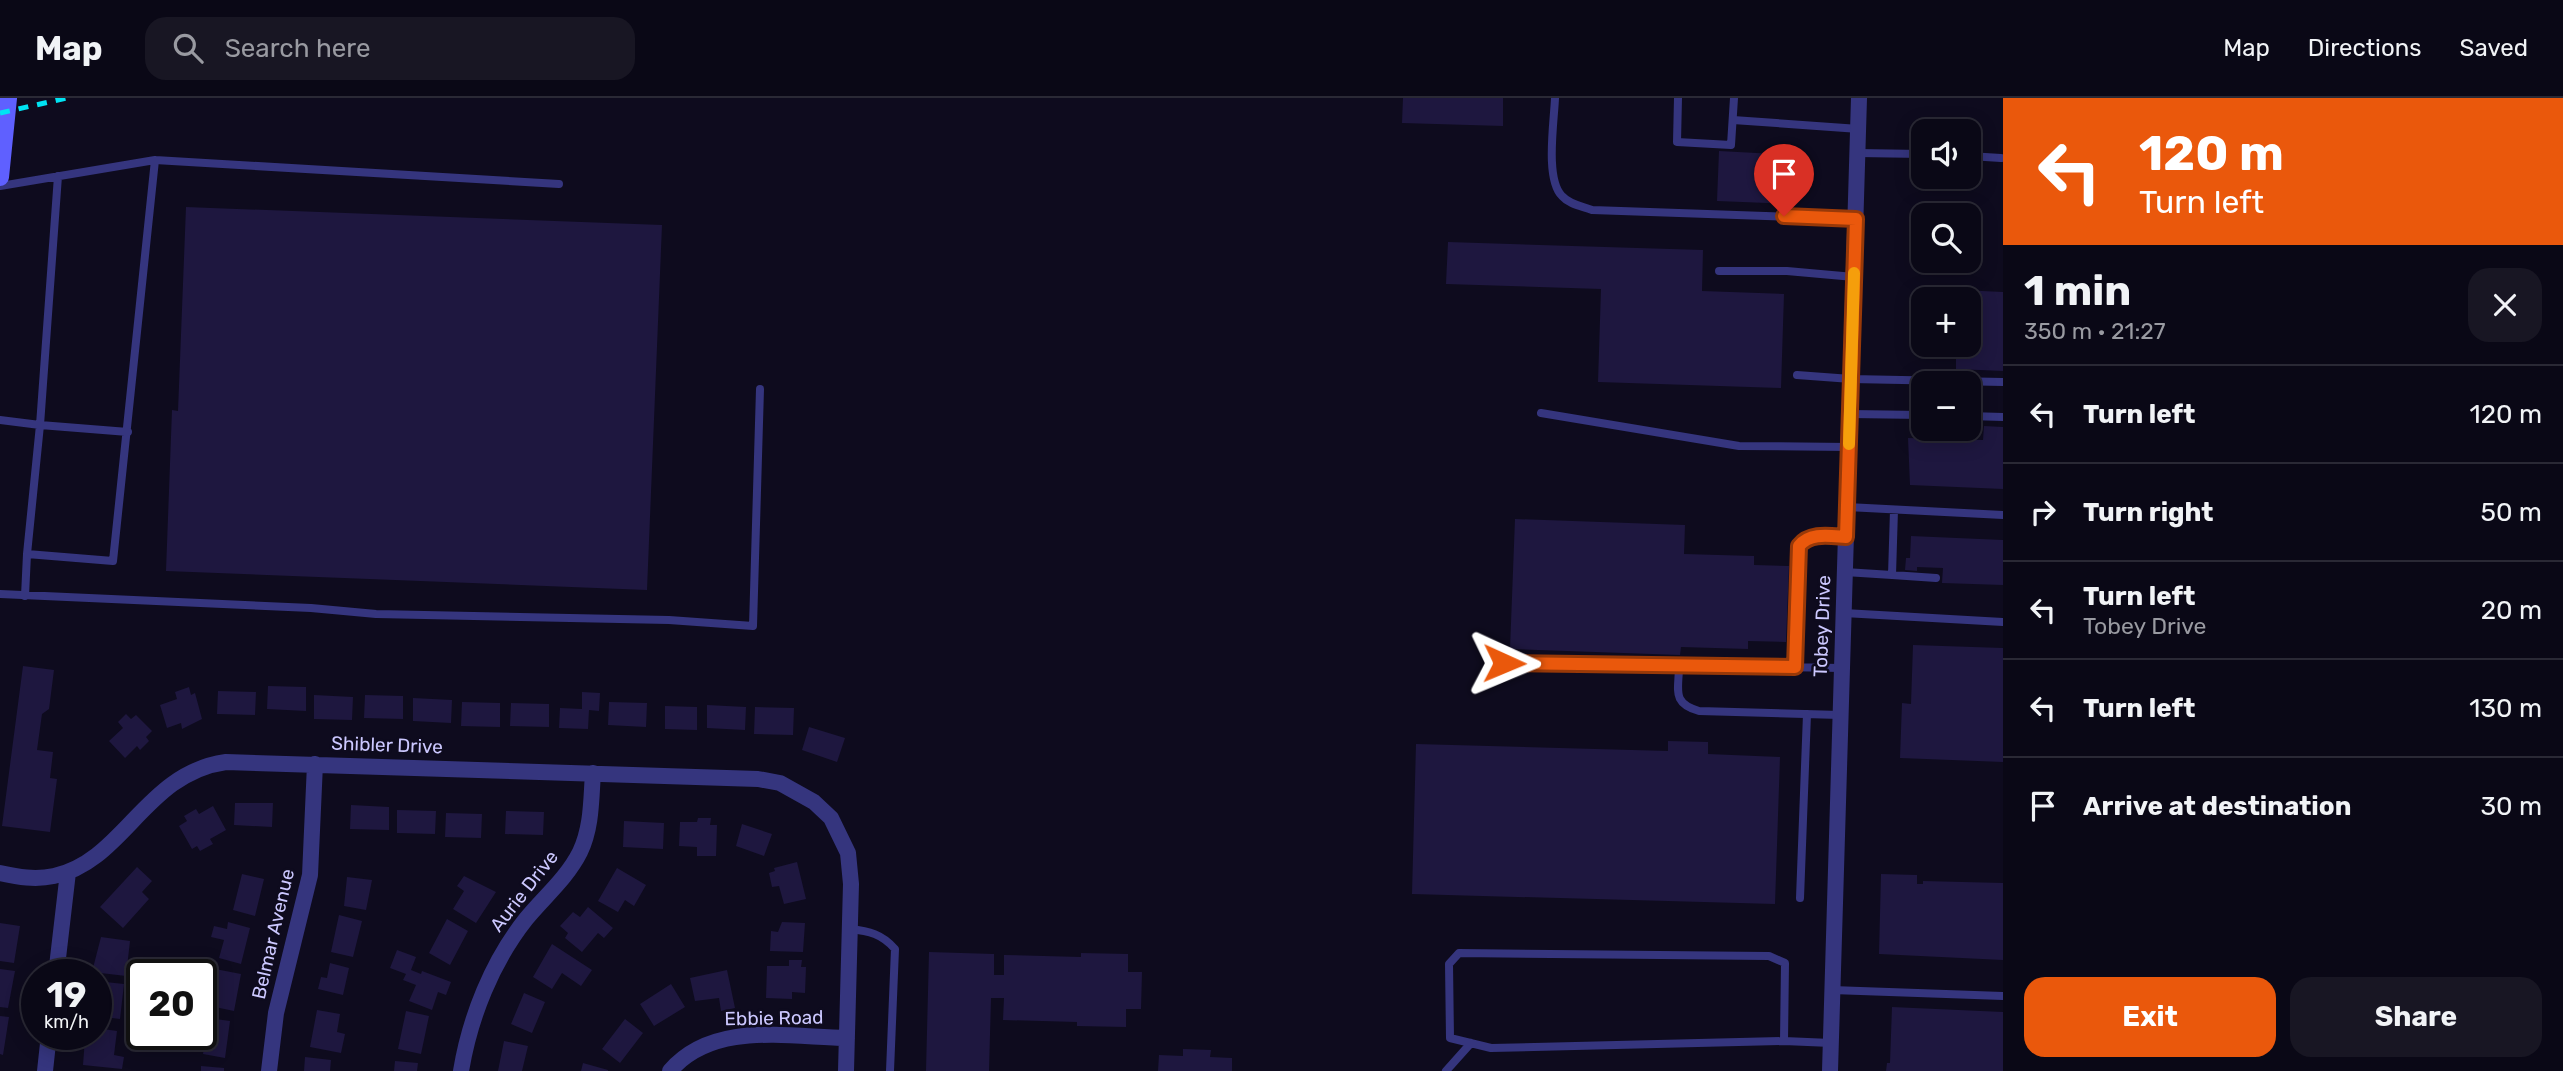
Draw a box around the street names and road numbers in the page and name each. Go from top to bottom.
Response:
street label: Tobey Drive [1809,575,1835,677]
street label: Shibler Drive [331,732,443,758]
street label: Aurie Drive [485,846,563,936]
street label: Belmar Avenue [247,867,299,1001]
street label: Ebbie Road [724,1006,824,1030]

